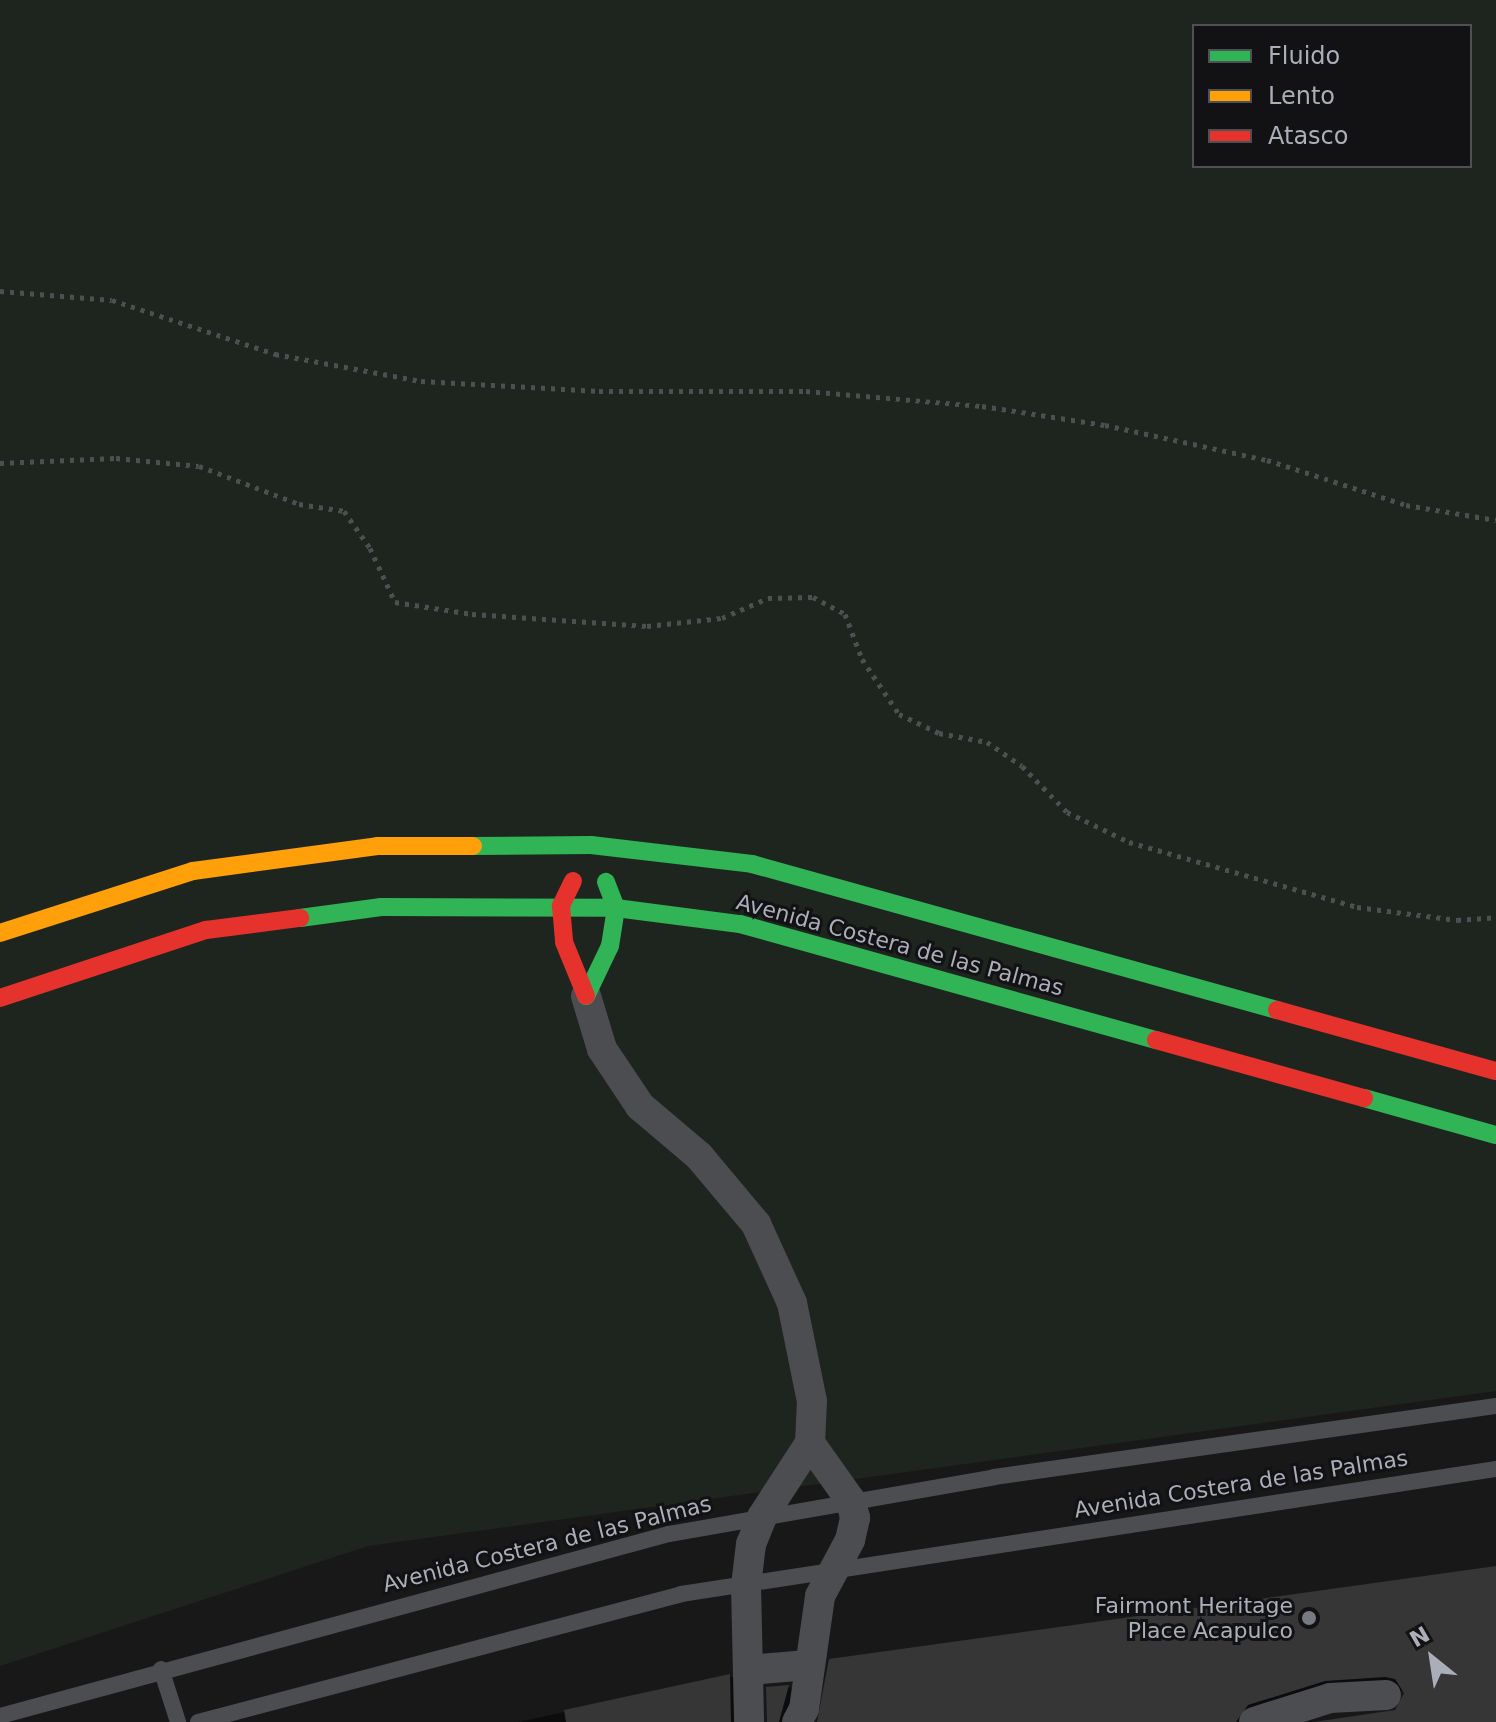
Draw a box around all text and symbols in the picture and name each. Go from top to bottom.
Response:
legend [1192,24,1472,168]
text: Fluido [1268,42,1340,70]
text: Lento [1268,82,1335,110]
text: Atasco [1268,122,1349,150]
street label: Avenida Costera de las Palmas [734,889,1066,1001]
street label: Avenida Costera de las Palmas [1072,1445,1410,1523]
street label: Avenida Costera de las Palmas [380,1490,714,1598]
place label: Fairmont Heritage Place Acapulco [1095,1592,1293,1644]
marker: Fairmont Heritage Place Acapulco [1300,1609,1318,1627]
north arrow [1392,1618,1472,1698]
text: N [1406,1621,1434,1652]

